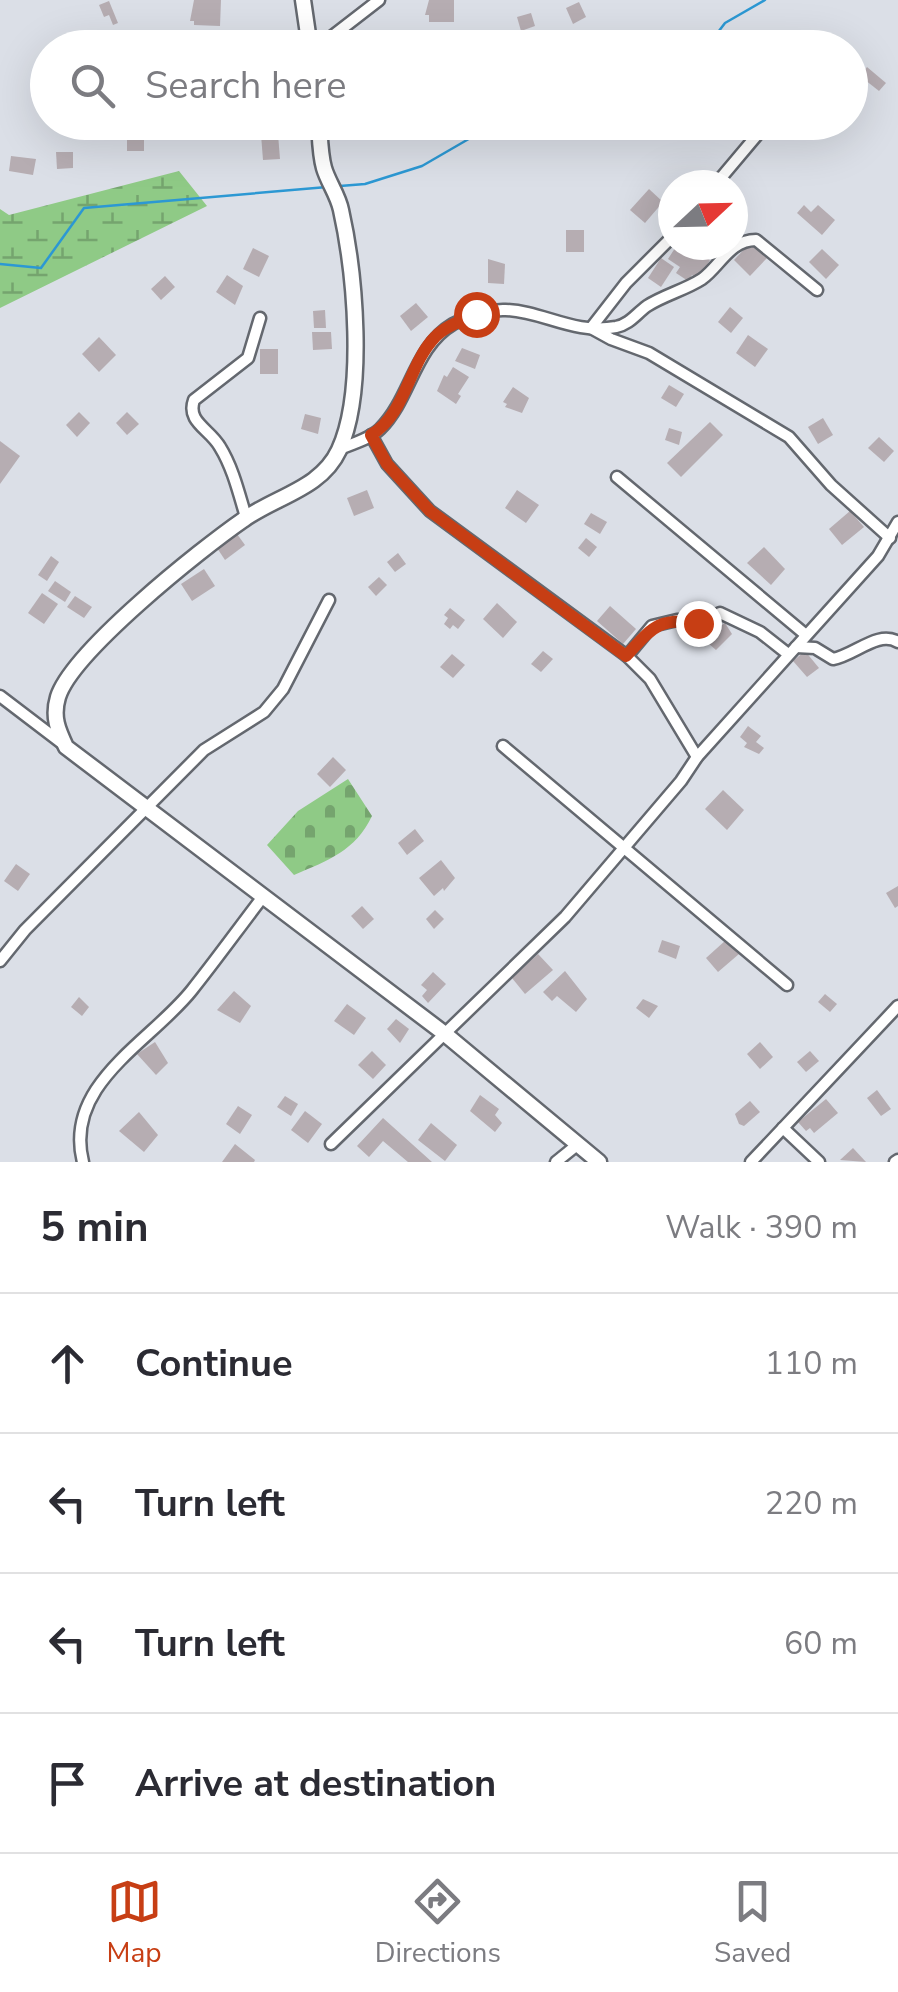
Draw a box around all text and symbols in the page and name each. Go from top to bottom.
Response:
search box [30,30,868,140]
icon: search [65,58,120,113]
text: Search here [145,60,346,111]
north arrow [658,170,748,260]
route start [454,292,500,338]
route end [676,601,722,647]
text: 5 min [40,1199,149,1256]
text: Walk · 390 m [665,1206,858,1249]
icon: ahead [40,1336,95,1391]
text: Continue [135,1338,293,1389]
text: 110 m [765,1342,858,1385]
icon: left [40,1476,95,1531]
text: Turn left [135,1478,285,1529]
text: 220 m [765,1482,858,1525]
icon: left [40,1616,95,1671]
text: Turn left [135,1618,285,1669]
text: 60 m [784,1622,858,1665]
icon: arrive [40,1756,95,1811]
text: Arrive at destination [135,1758,496,1809]
tab: Map [107,1874,162,1972]
tab: Directions [375,1874,501,1972]
tab: Saved [714,1874,791,1972]

